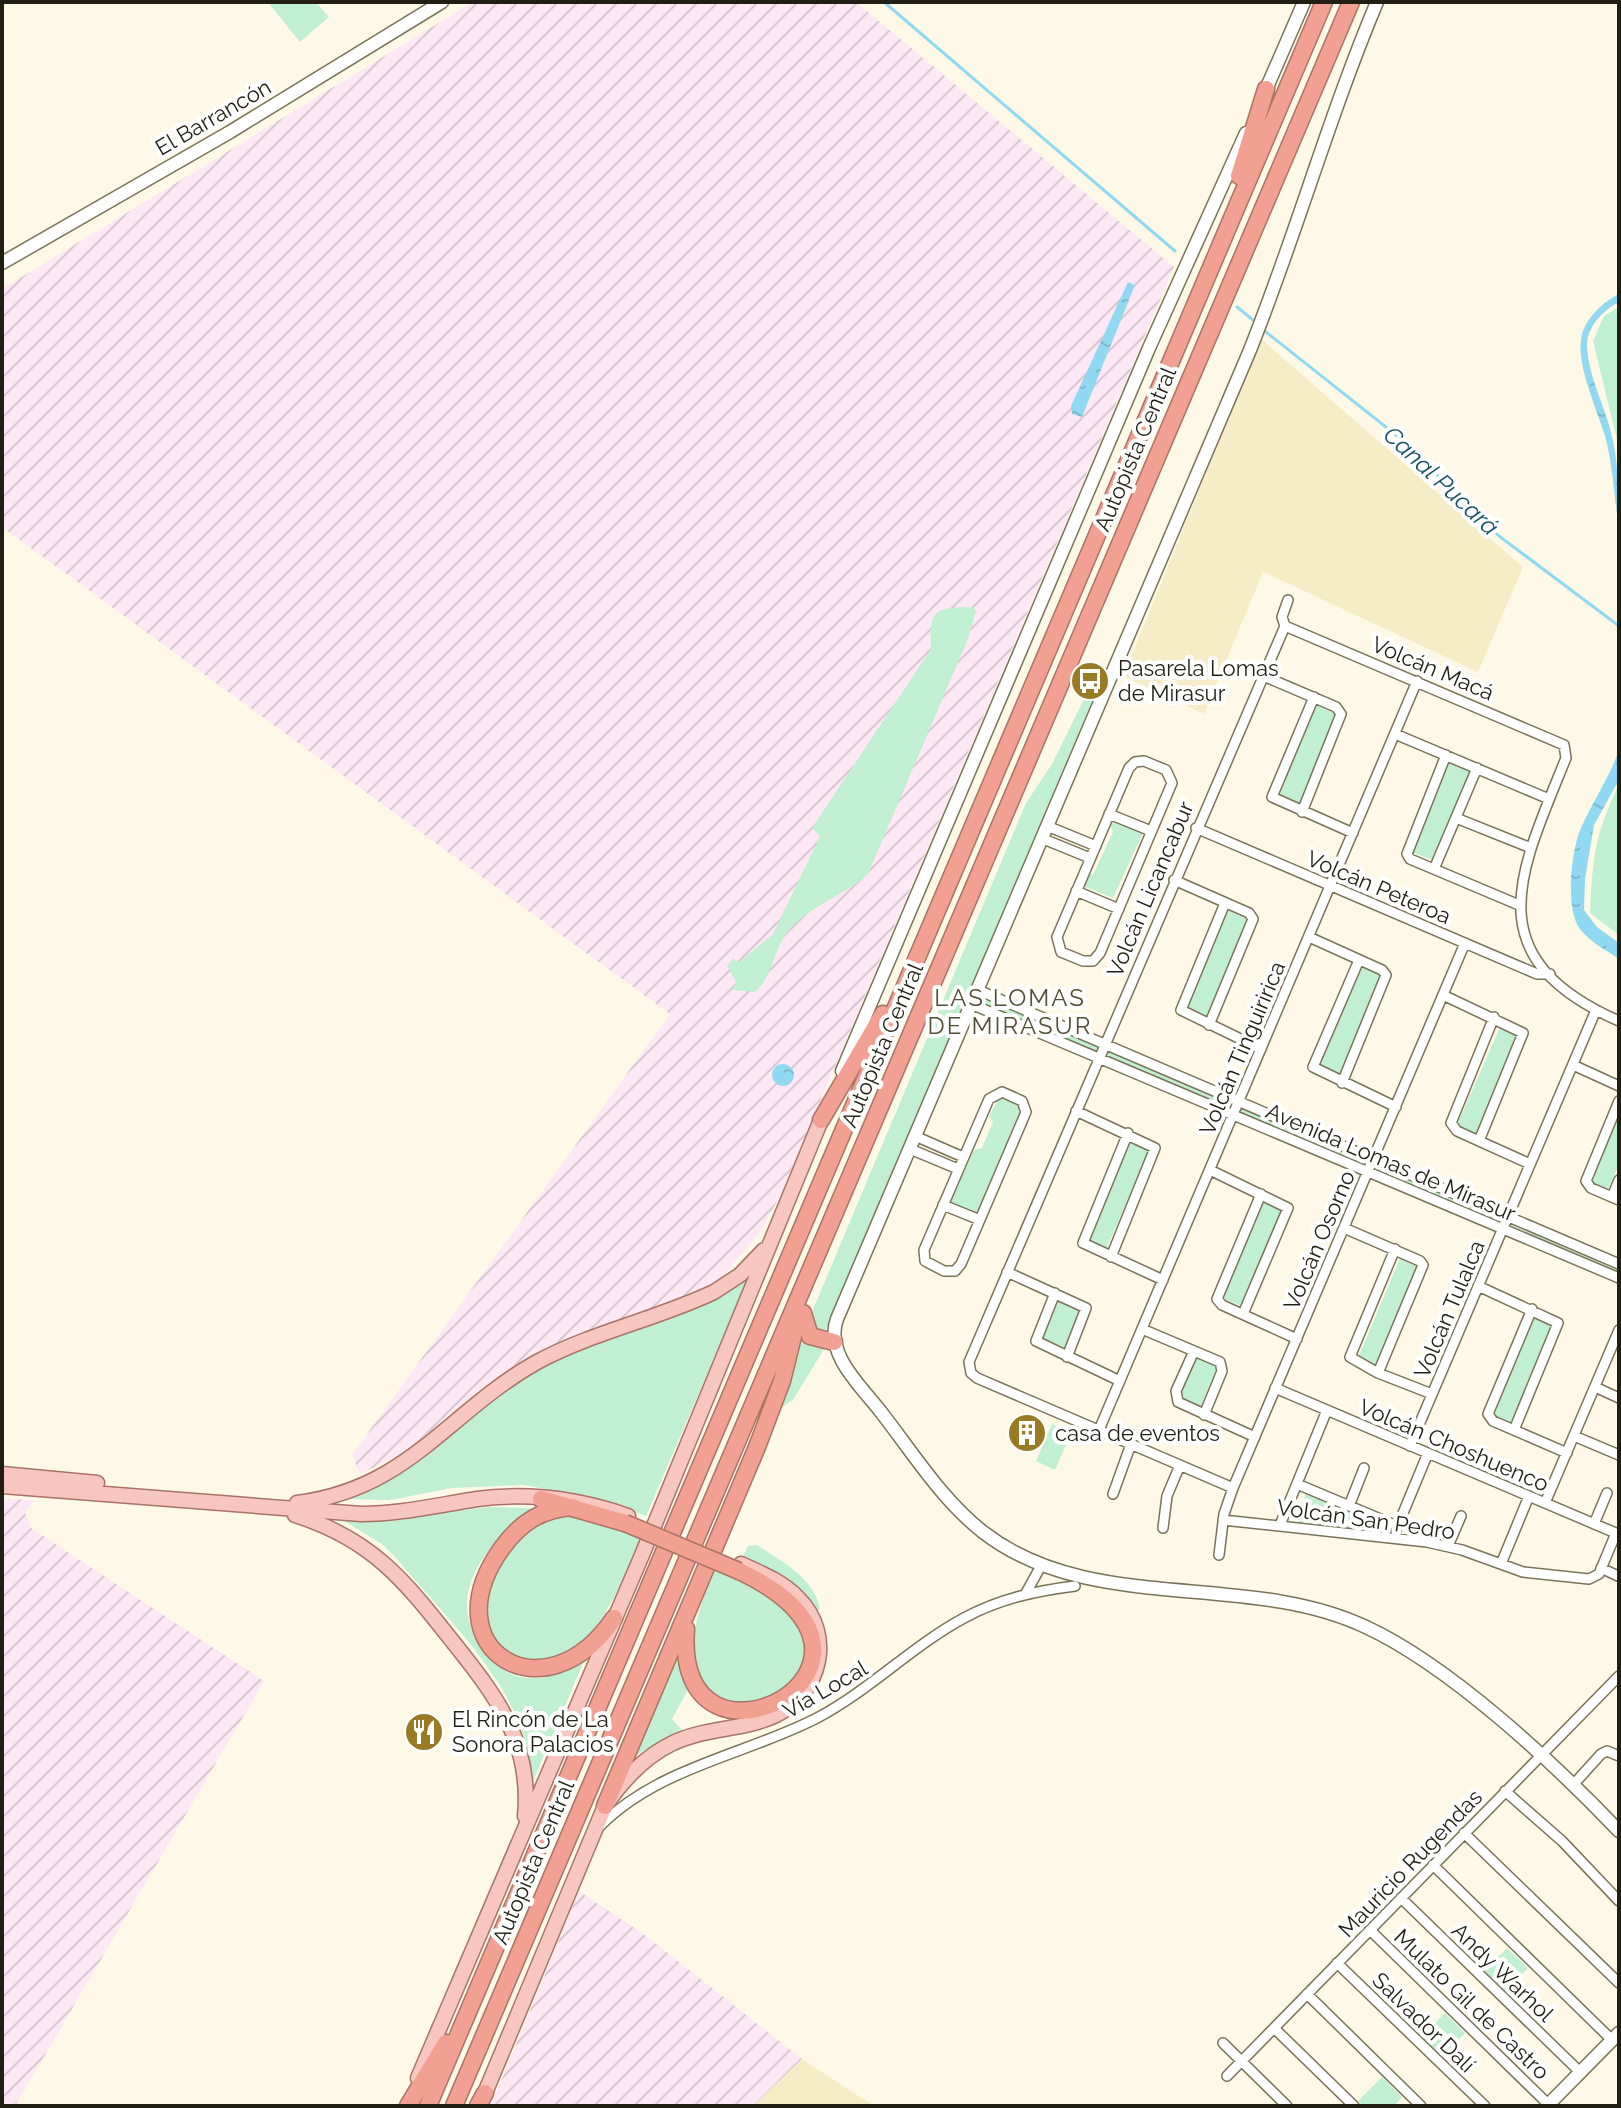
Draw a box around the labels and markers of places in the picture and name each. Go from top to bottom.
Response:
place label: Pasarela Lomas de Mirasur [1118,655,1279,706]
bus stop icon: Pasarela Lomas de Mirasur [1069,660,1111,702]
building icon: casa de eventos [1006,1412,1048,1454]
place label: casa de eventos [1055,1420,1220,1446]
place label: El Rincón de La Sonora Palacios [452,1706,614,1757]
restaurant icon: El Rincón de La Sonora Palacios [403,1711,445,1753]

